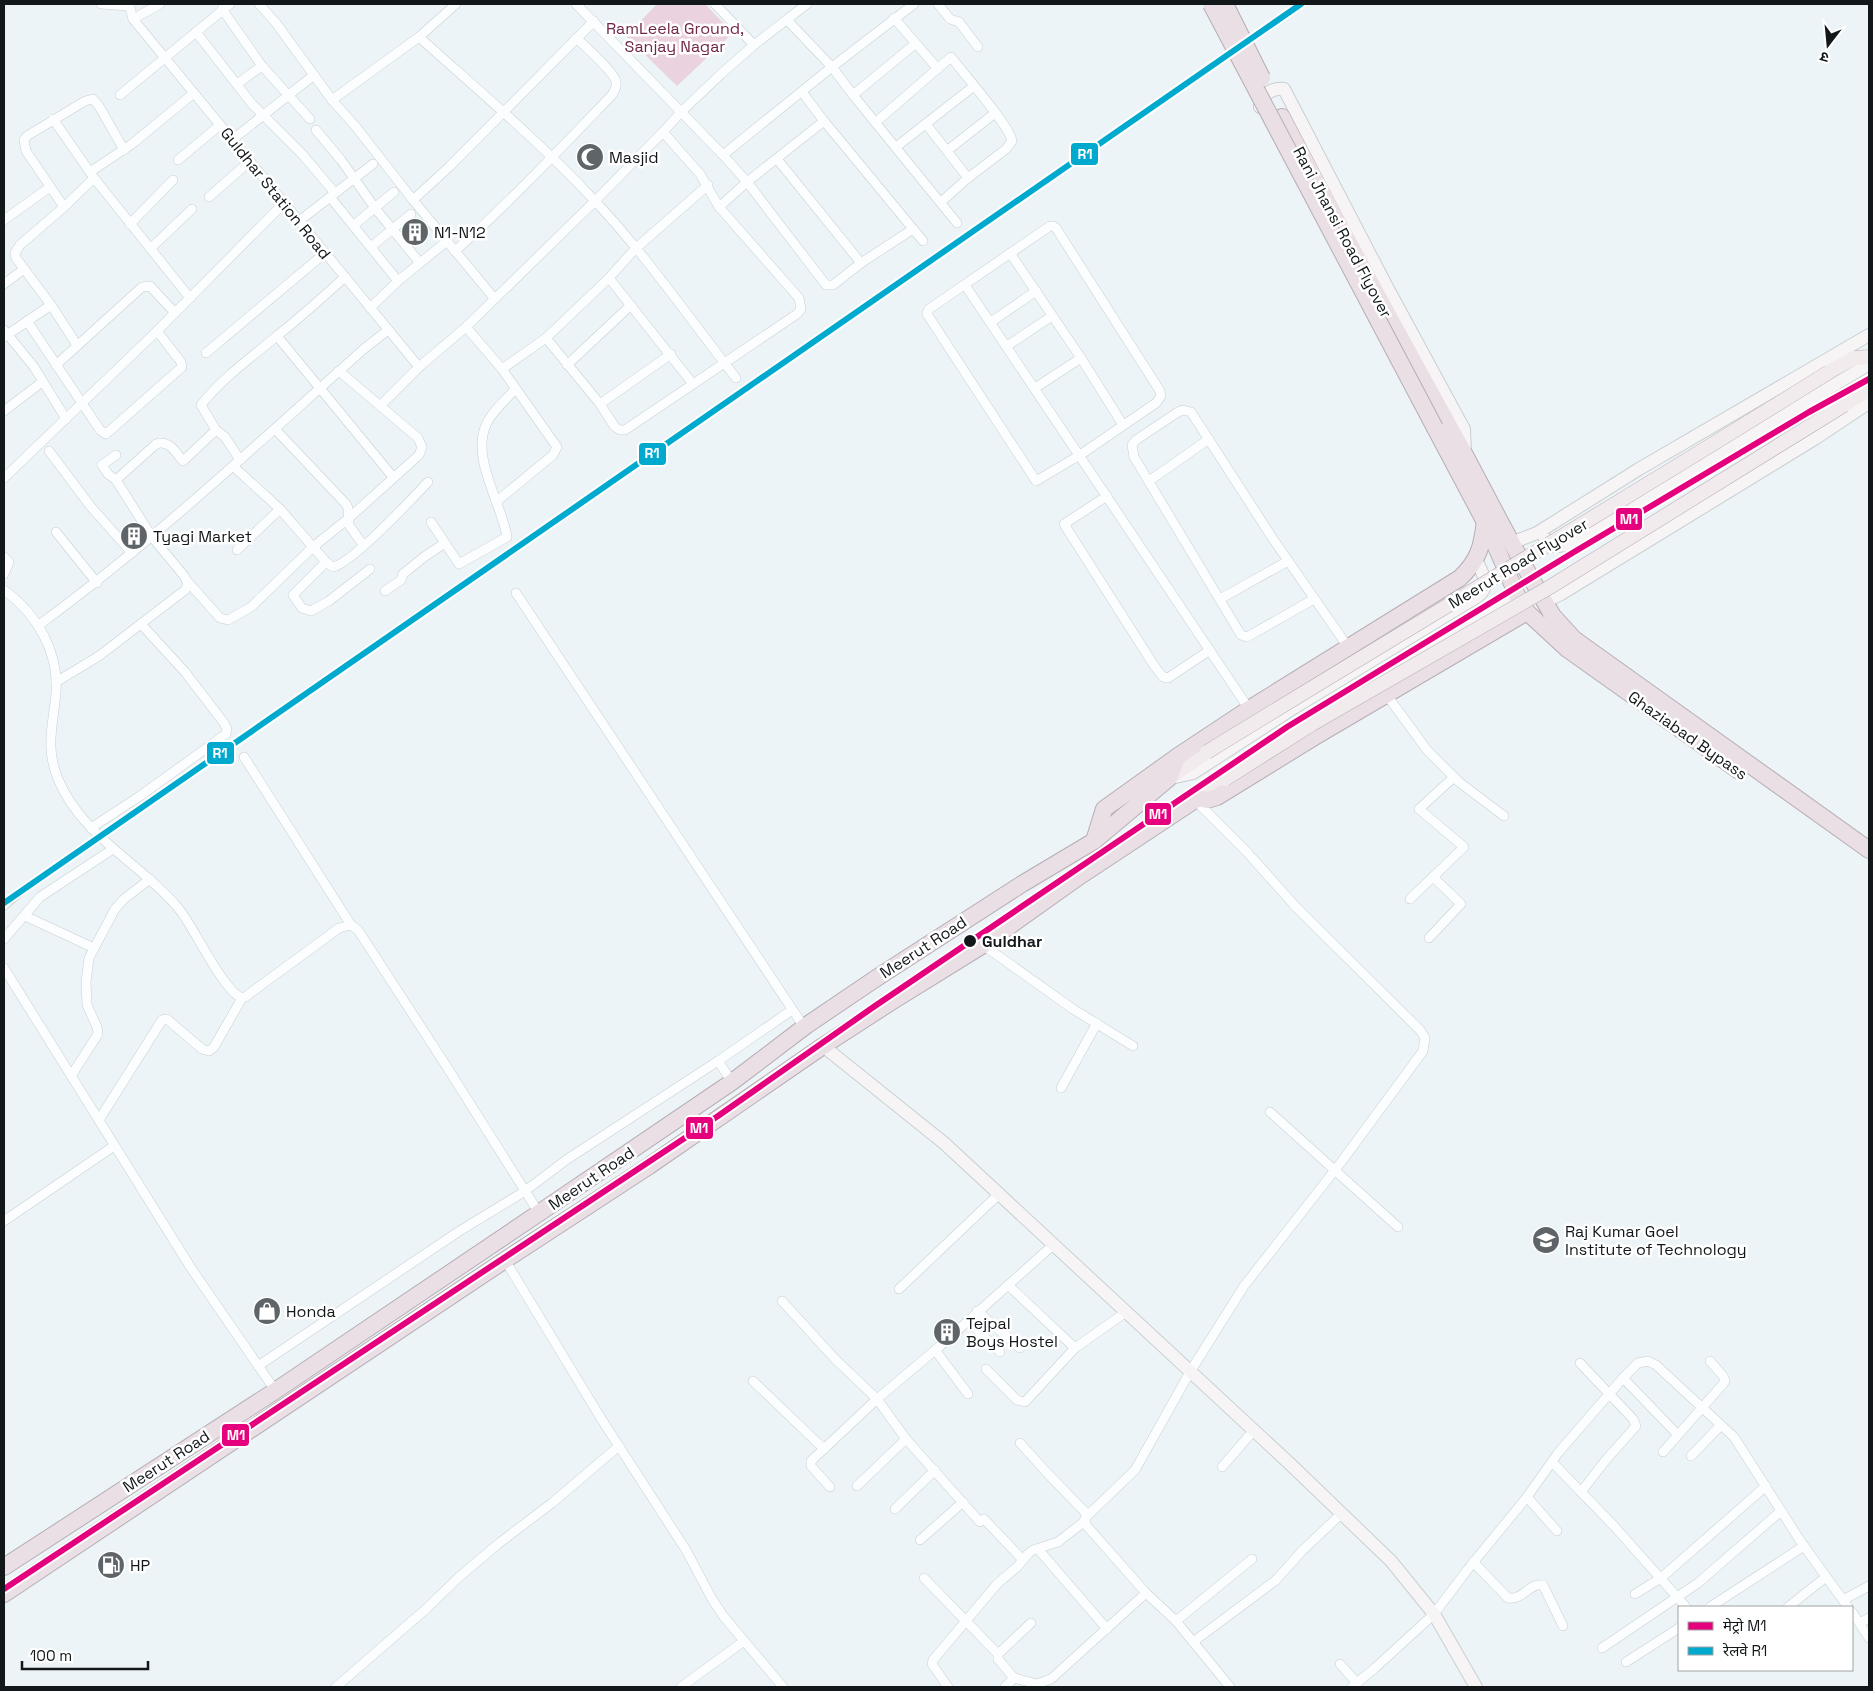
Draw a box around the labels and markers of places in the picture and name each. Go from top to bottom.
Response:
mosque icon: Masjid [575,142,605,172]
place label: Masjid [609,147,659,168]
building icon: N1-N12 [400,217,430,247]
place label: N1-N12 [434,222,486,243]
building icon: Tyagi Market [119,521,149,551]
place label: Tyagi Market [153,526,252,547]
place label: Guldhar [982,931,1042,952]
marker: Guldhar [962,933,978,949]
place label: Raj Kumar Goel Institute of Technology [1565,1221,1747,1260]
school or university icon: Raj Kumar Goel Institute of Technology [1531,1225,1561,1255]
shop icon: Honda [252,1296,282,1326]
place label: Honda [286,1301,336,1322]
place label: Tejpal Boys Hostel [966,1313,1058,1352]
building icon: Tejpal Boys Hostel [932,1317,962,1347]
fuel station icon: HP [96,1550,126,1580]
place label: HP [130,1555,150,1576]

